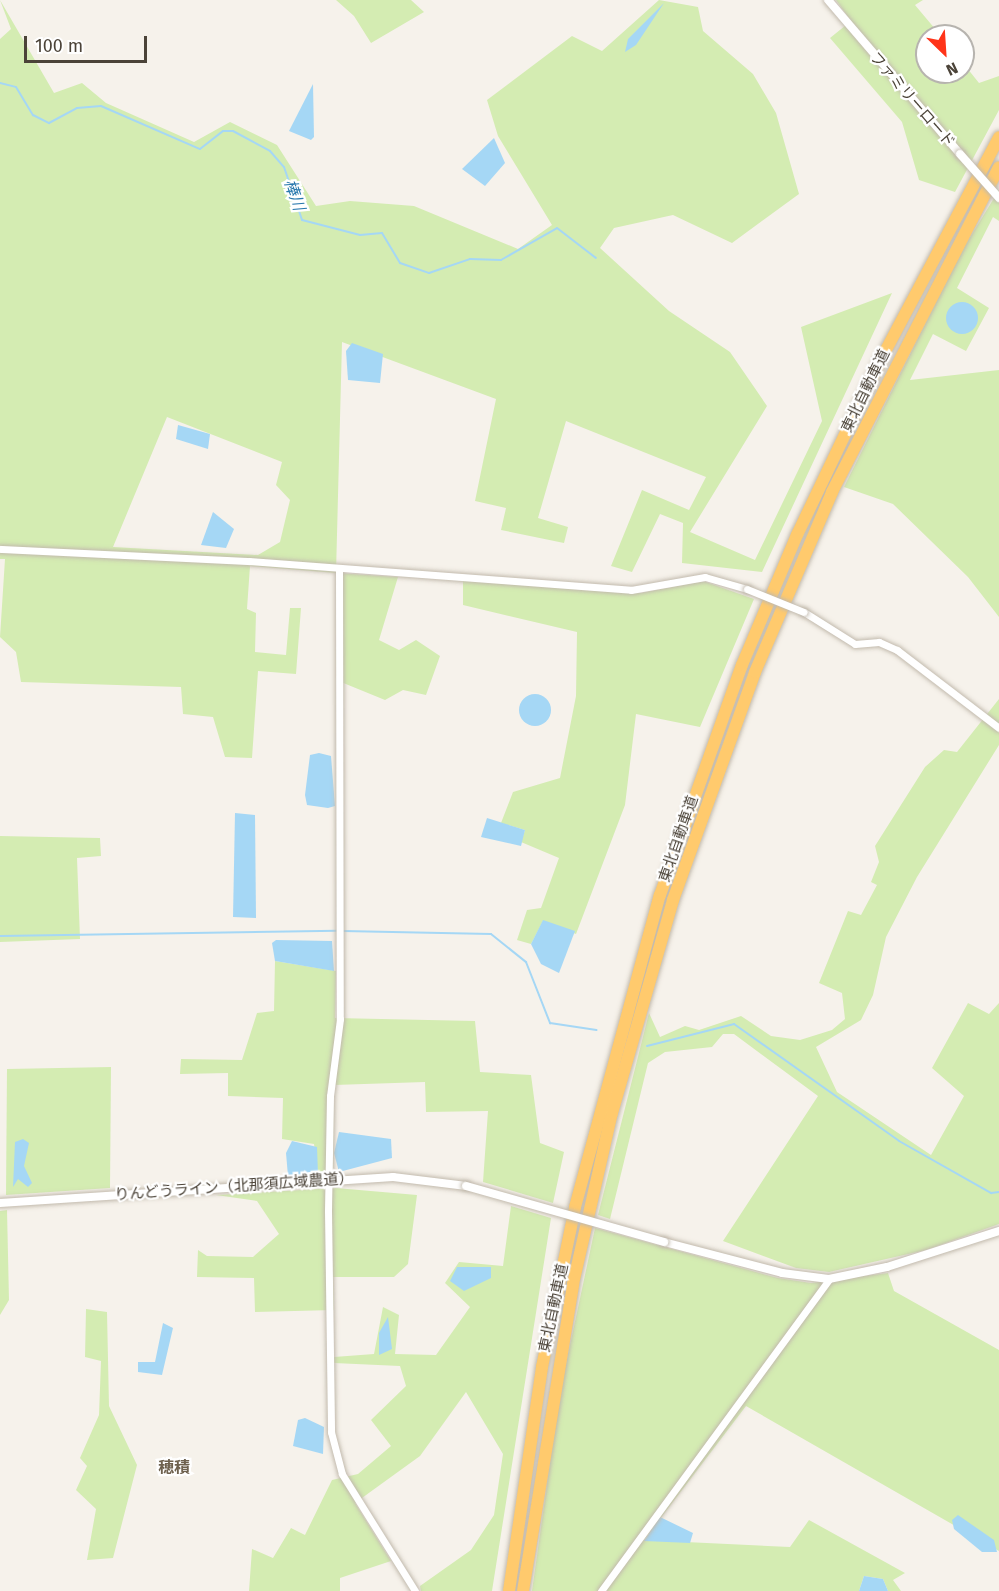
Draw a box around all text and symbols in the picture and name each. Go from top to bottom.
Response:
scale bar [27,24,150,62]
north arrow [915,24,975,84]
text: 100 m [35,35,83,57]
street label: ファミリーロード [866,49,958,151]
text: N [943,58,961,80]
water label: 棒川 [280,177,308,213]
street label: 東北自動車道 [838,347,894,435]
street label: 東北自動車道 [656,794,702,884]
street label: りんどうライン（北那須広域農道） [114,1170,354,1204]
street label: 東北自動車道 [536,1262,572,1354]
district label: 穂積 [158,1458,190,1478]

